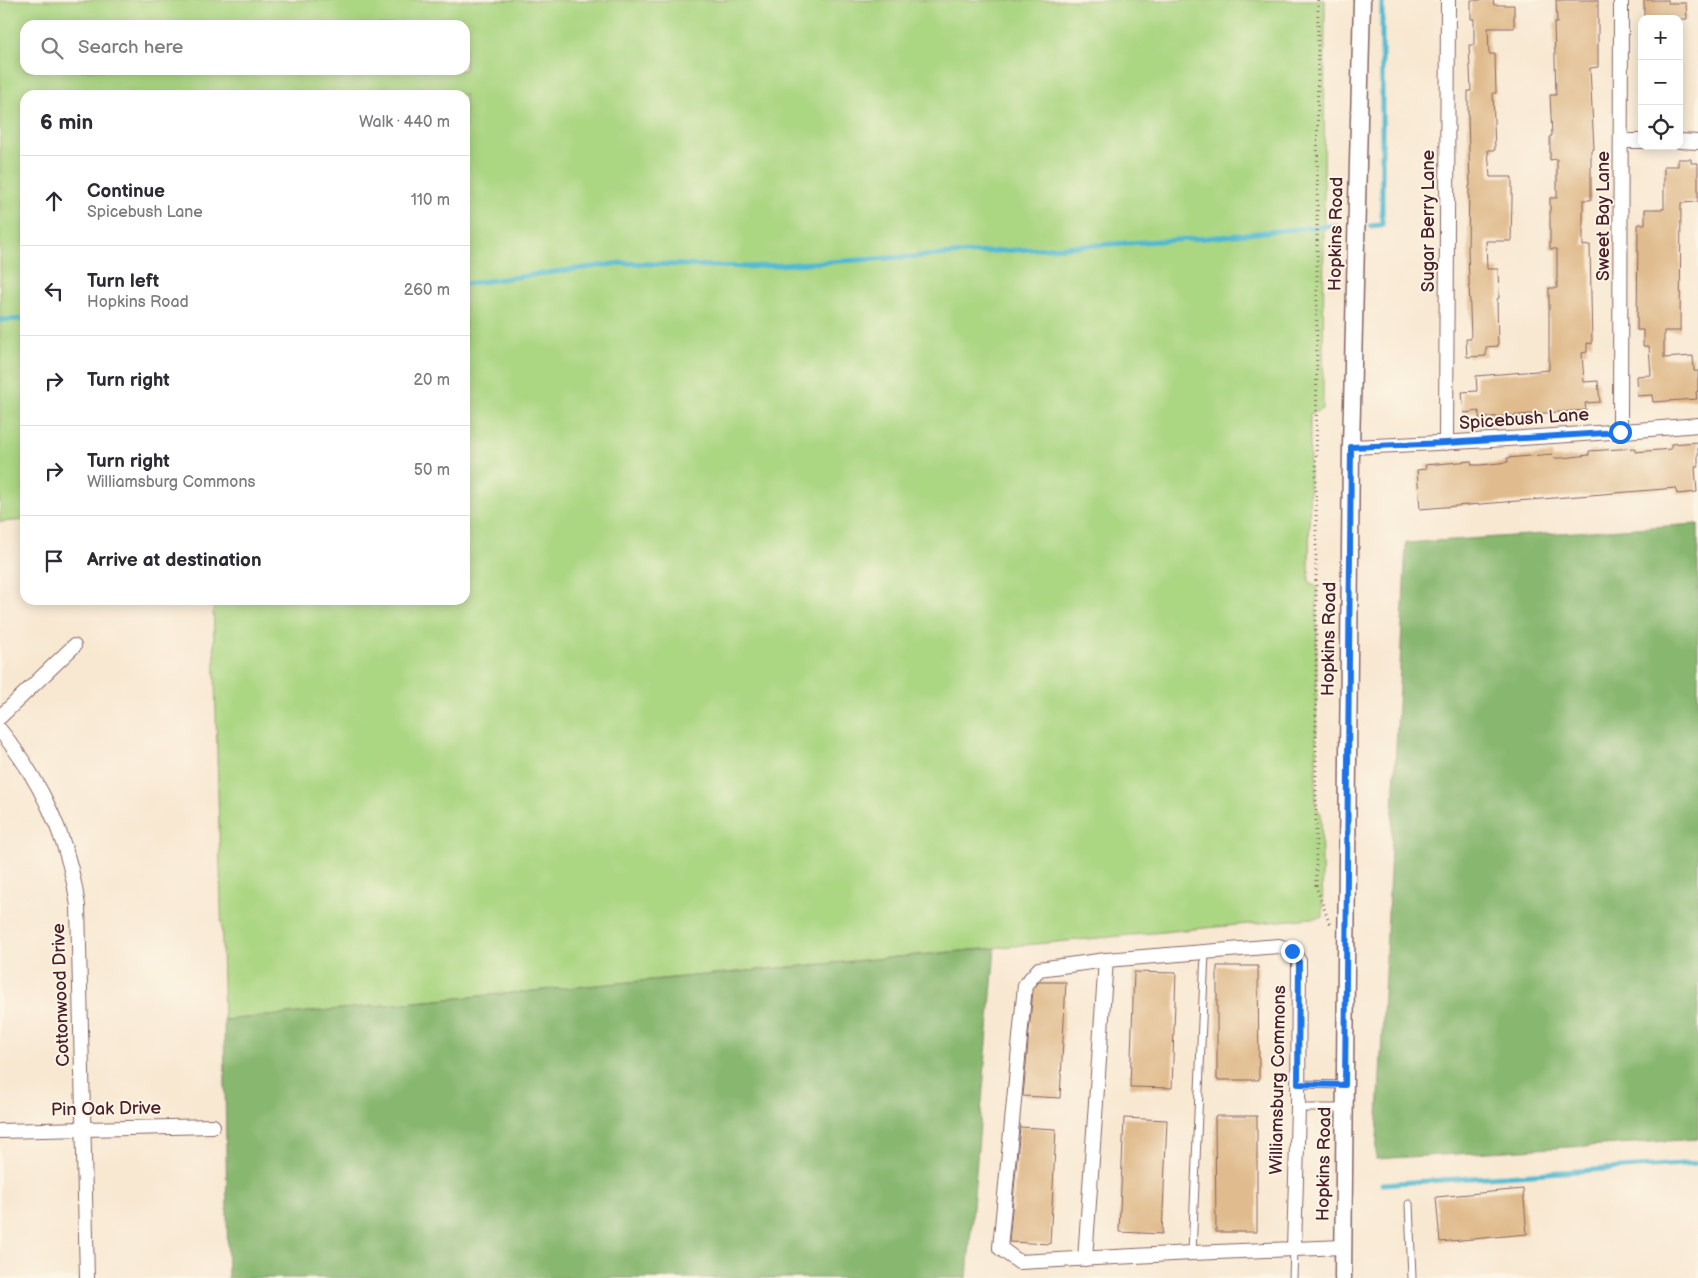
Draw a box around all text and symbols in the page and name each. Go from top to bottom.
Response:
map controls [1638,15,1683,150]
button: + [1638,15,1683,60]
search box [20,20,470,75]
icon: search [38,34,66,62]
text: Search here [78,36,183,59]
button: − [1638,60,1683,105]
button: locate [1638,105,1683,150]
text: 6 min [40,110,93,135]
text: Walk · 440 m [359,113,450,132]
street label: Sugar Berry Lane [1418,149,1439,292]
street label: Sweet Bay Lane [1593,151,1614,281]
street label: Hopkins Road [1325,177,1347,291]
text: Continue [87,180,165,203]
icon: ahead [40,187,68,215]
text: 110 m [411,191,450,210]
text: Spicebush Lane [87,203,203,222]
text: Turn left [87,270,159,293]
icon: left [40,277,68,305]
text: 260 m [404,281,450,300]
text: Hopkins Road [87,293,189,312]
icon: right [40,367,68,395]
text: Turn right [87,369,170,392]
text: 20 m [414,371,450,390]
street label: Spicebush Lane [1458,404,1590,434]
route start [1609,421,1632,444]
text: Turn right [87,450,170,473]
icon: right [40,457,68,485]
text: 50 m [414,461,450,480]
text: Williamsburg Commons [87,473,255,492]
icon: arrive [40,547,68,575]
text: Arrive at destination [87,549,262,572]
street label: Hopkins Road [1318,582,1340,696]
street label: Cottonwood Drive [48,923,74,1067]
route end [1281,940,1304,963]
street label: Williamsburg Commons [1266,985,1290,1175]
street label: Pin Oak Drive [51,1098,162,1120]
street label: Hopkins Road [1313,1107,1335,1221]

